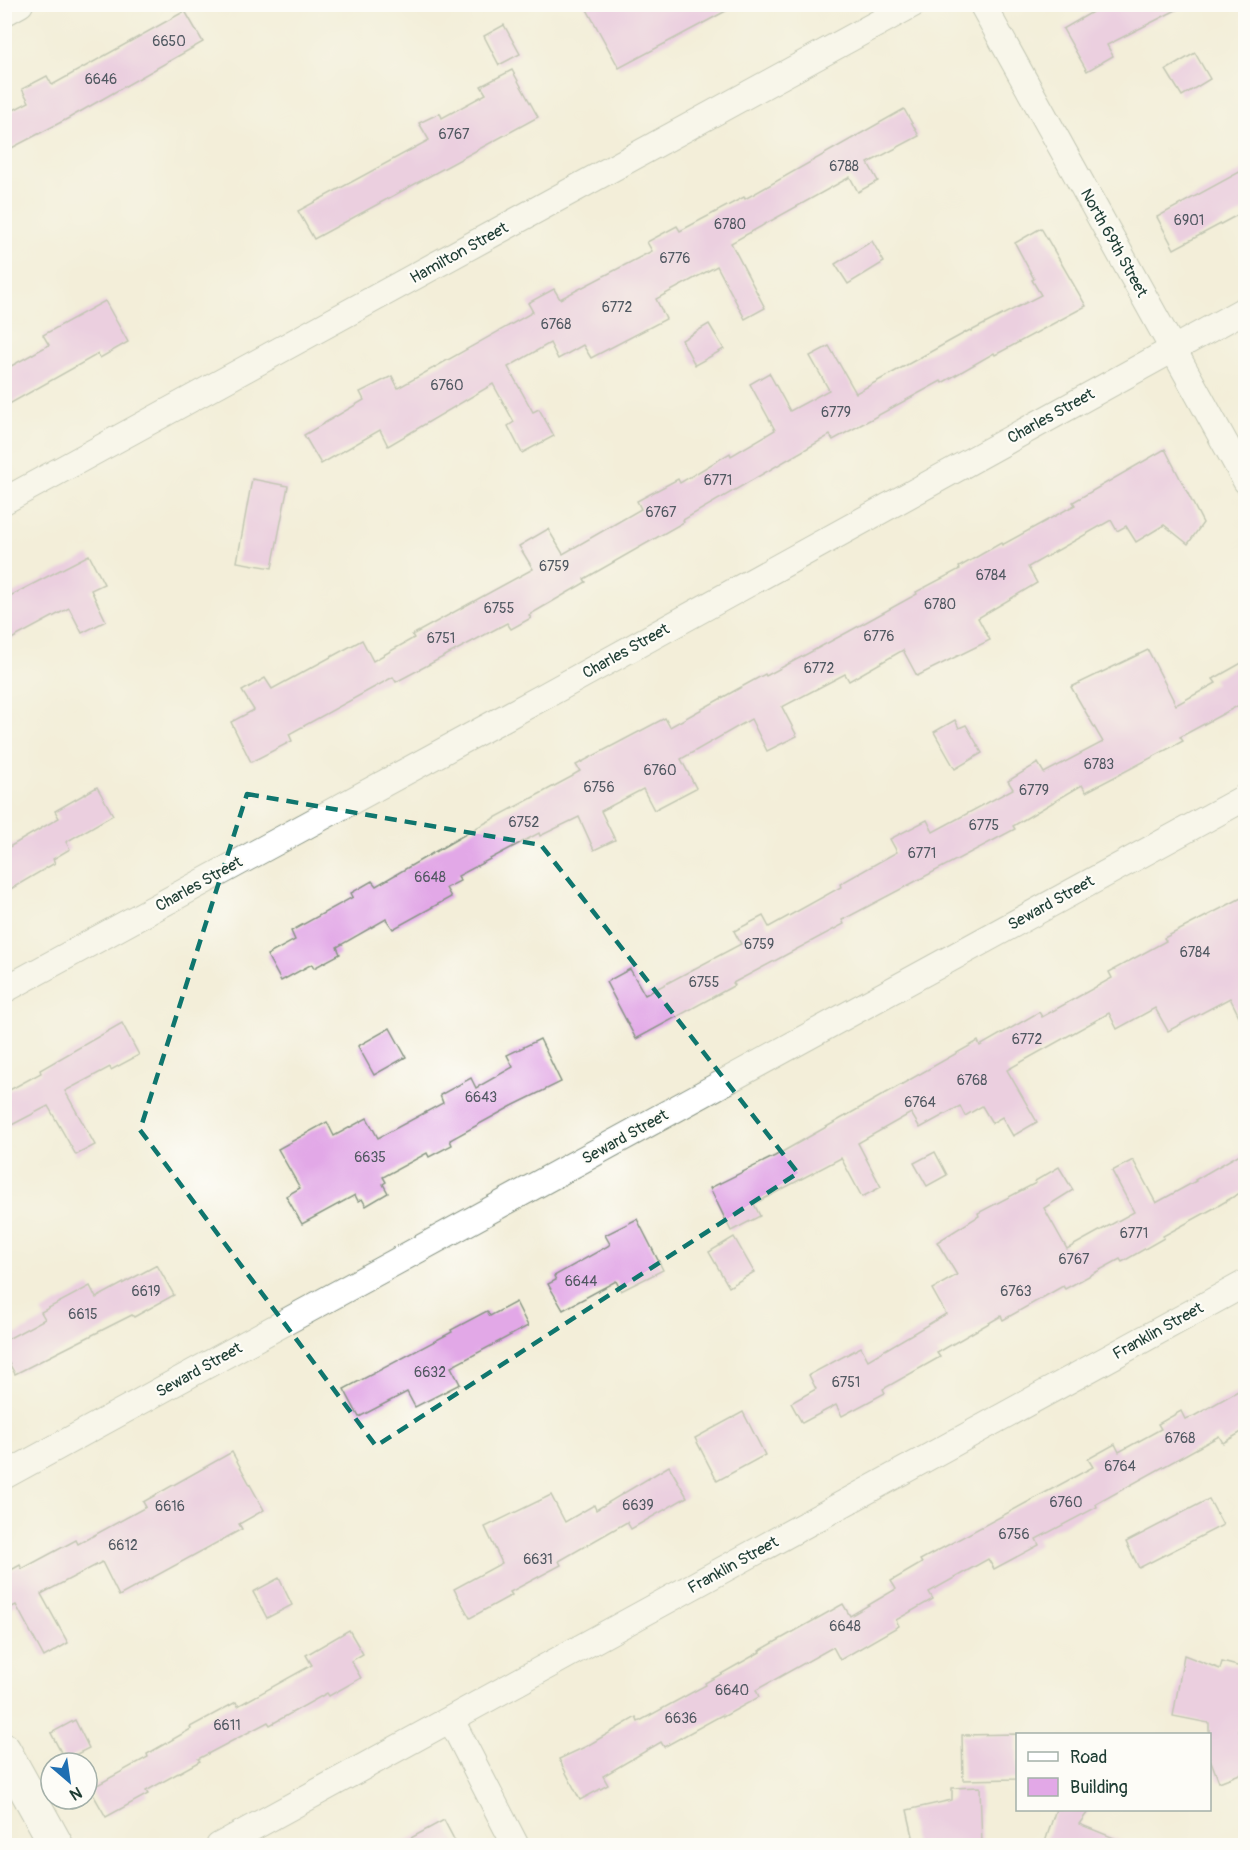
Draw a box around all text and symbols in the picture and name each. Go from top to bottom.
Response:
house number: 6650 [152,33,186,50]
house number: 6646 [85,71,117,88]
house number: 6767 [439,126,470,143]
house number: 6788 [829,158,859,175]
street label: North 69th Street [1076,185,1152,301]
house number: 6901 [1174,212,1204,229]
house number: 6780 [714,216,746,233]
street label: Hamilton Street [406,218,512,288]
house number: 6776 [660,250,690,267]
house number: 6772 [602,299,632,316]
house number: 6768 [541,316,571,333]
house number: 6760 [430,377,464,394]
street label: Charles Street [1004,384,1098,448]
house number: 6779 [821,404,851,421]
house number: 6771 [704,472,732,489]
house number: 6767 [646,504,677,521]
house number: 6759 [539,558,569,575]
house number: 6784 [976,567,1006,584]
house number: 6780 [924,596,956,613]
house number: 6755 [484,600,514,617]
street label: Charles Street [579,619,673,683]
house number: 6776 [864,628,894,645]
house number: 6751 [427,630,455,647]
house number: 6772 [804,660,834,677]
house number: 6783 [1084,756,1114,773]
house number: 6760 [643,762,677,779]
house number: 6756 [583,779,615,796]
house number: 6779 [1019,782,1049,799]
house number: 6752 [509,814,540,831]
house number: 6775 [969,817,999,834]
house number: 6771 [908,845,936,862]
street label: Charles Street [152,852,246,916]
house number: 6648 [414,869,446,886]
street label: Seward Street [1004,871,1098,935]
house number: 6759 [744,936,774,953]
house number: 6784 [1180,944,1210,961]
house number: 6755 [689,974,719,991]
house number: 6772 [1012,1031,1042,1048]
house number: 6768 [957,1072,987,1089]
house number: 6643 [465,1089,497,1106]
house number: 6764 [904,1094,936,1111]
street label: Seward Street [578,1105,672,1169]
house number: 6635 [354,1149,386,1166]
house number: 6771 [1120,1225,1148,1242]
house number: 6767 [1059,1251,1090,1268]
house number: 6644 [565,1273,597,1290]
house number: 6619 [132,1283,160,1300]
house number: 6763 [1000,1283,1032,1300]
street label: Franklin Street [1109,1298,1207,1364]
house number: 6615 [68,1306,98,1323]
street label: Seward Street [152,1338,246,1402]
house number: 6632 [414,1364,446,1381]
house number: 6751 [832,1374,860,1391]
house number: 6768 [1165,1430,1195,1447]
house number: 6764 [1104,1458,1136,1475]
house number: 6760 [1049,1494,1083,1511]
house number: 6639 [622,1497,654,1514]
house number: 6616 [155,1498,185,1515]
house number: 6756 [998,1526,1030,1543]
street label: Franklin Street [684,1532,782,1598]
house number: 6612 [108,1537,138,1554]
house number: 6631 [523,1551,553,1568]
house number: 6648 [829,1618,861,1635]
house number: 6640 [715,1682,749,1699]
house number: 6636 [665,1710,697,1727]
house number: 6611 [213,1717,241,1734]
legend [1016,1733,1211,1811]
text: Road [1070,1746,1107,1769]
north arrow [39,1751,99,1811]
text: Building [1070,1776,1128,1799]
text: N [66,1782,85,1805]

